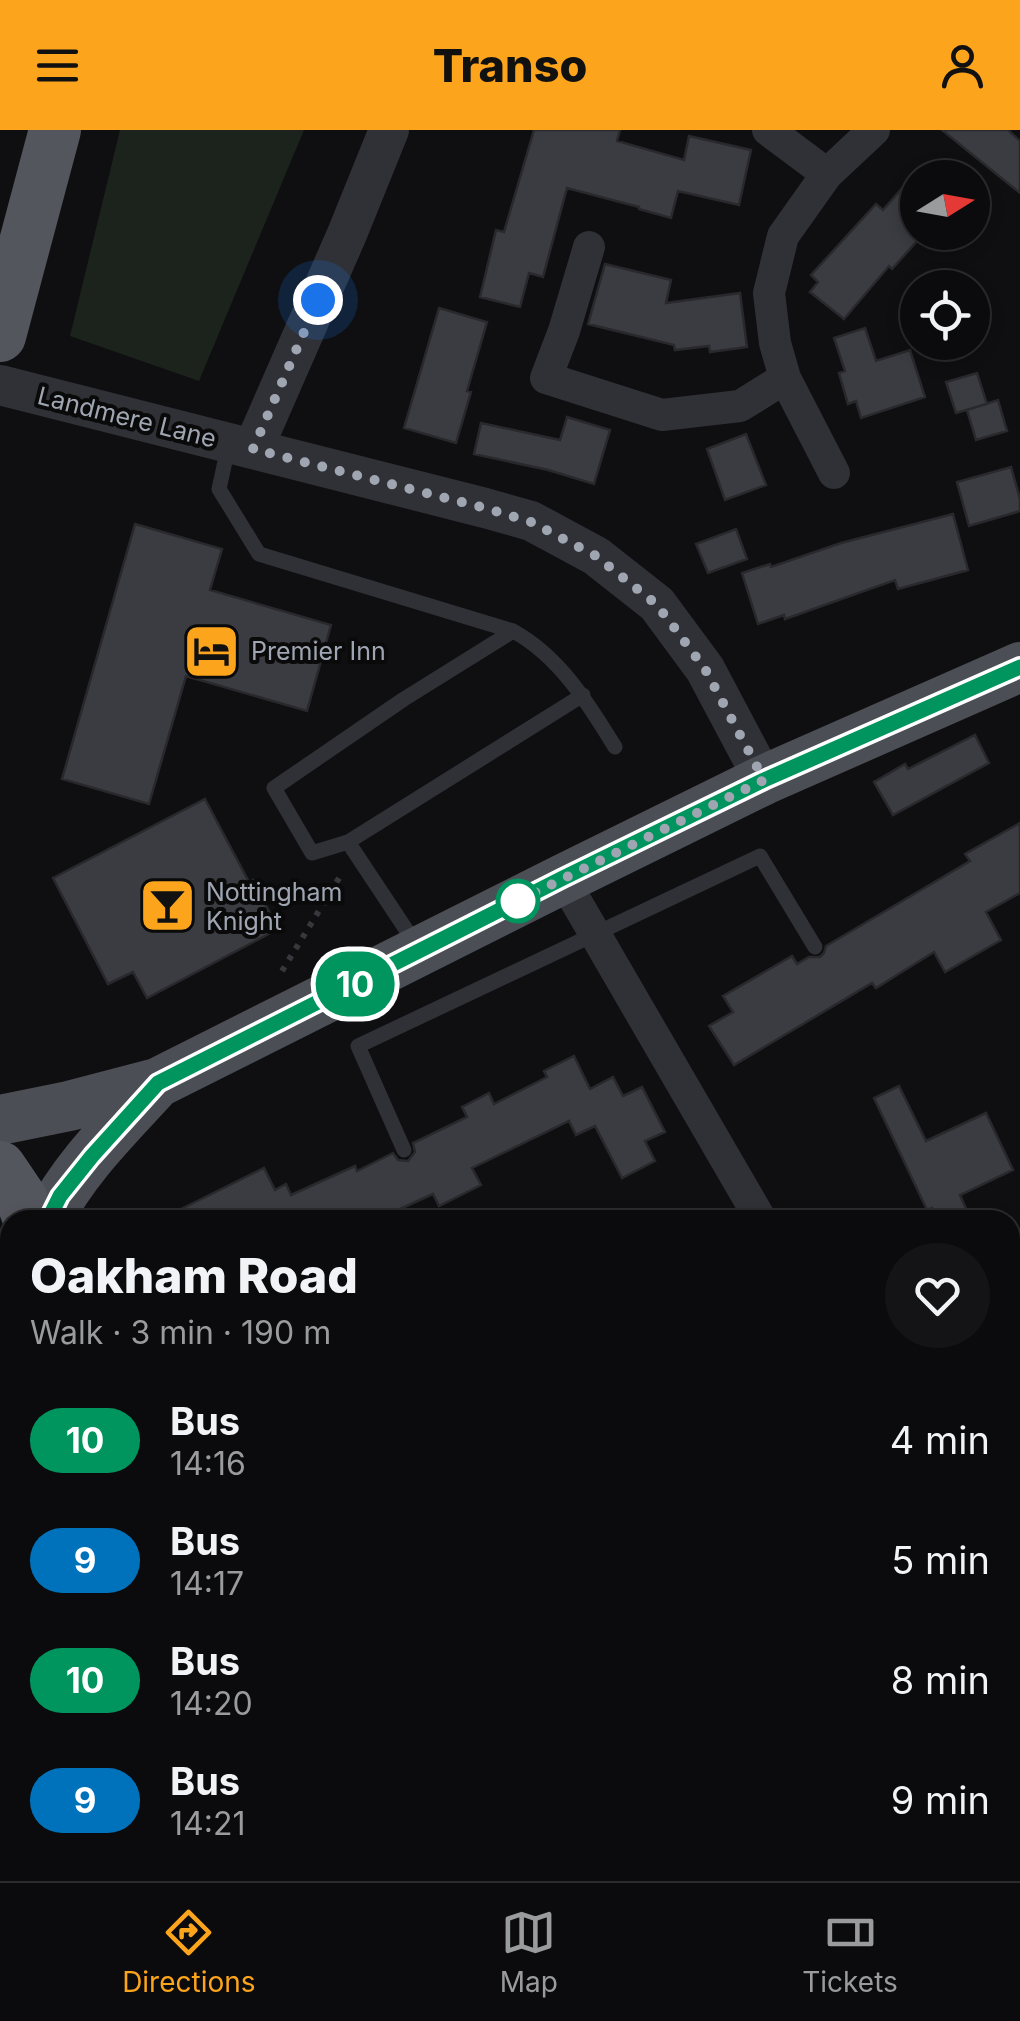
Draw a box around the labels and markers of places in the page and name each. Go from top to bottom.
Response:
hotel icon: Premier Inn [182,621,242,681]
place label: Premier Inn [251,636,386,666]
bar icon: Nottingham Knight [137,876,197,936]
place label: Nottingham Knight [206,877,342,936]
unlabelled marker [497,880,539,922]

